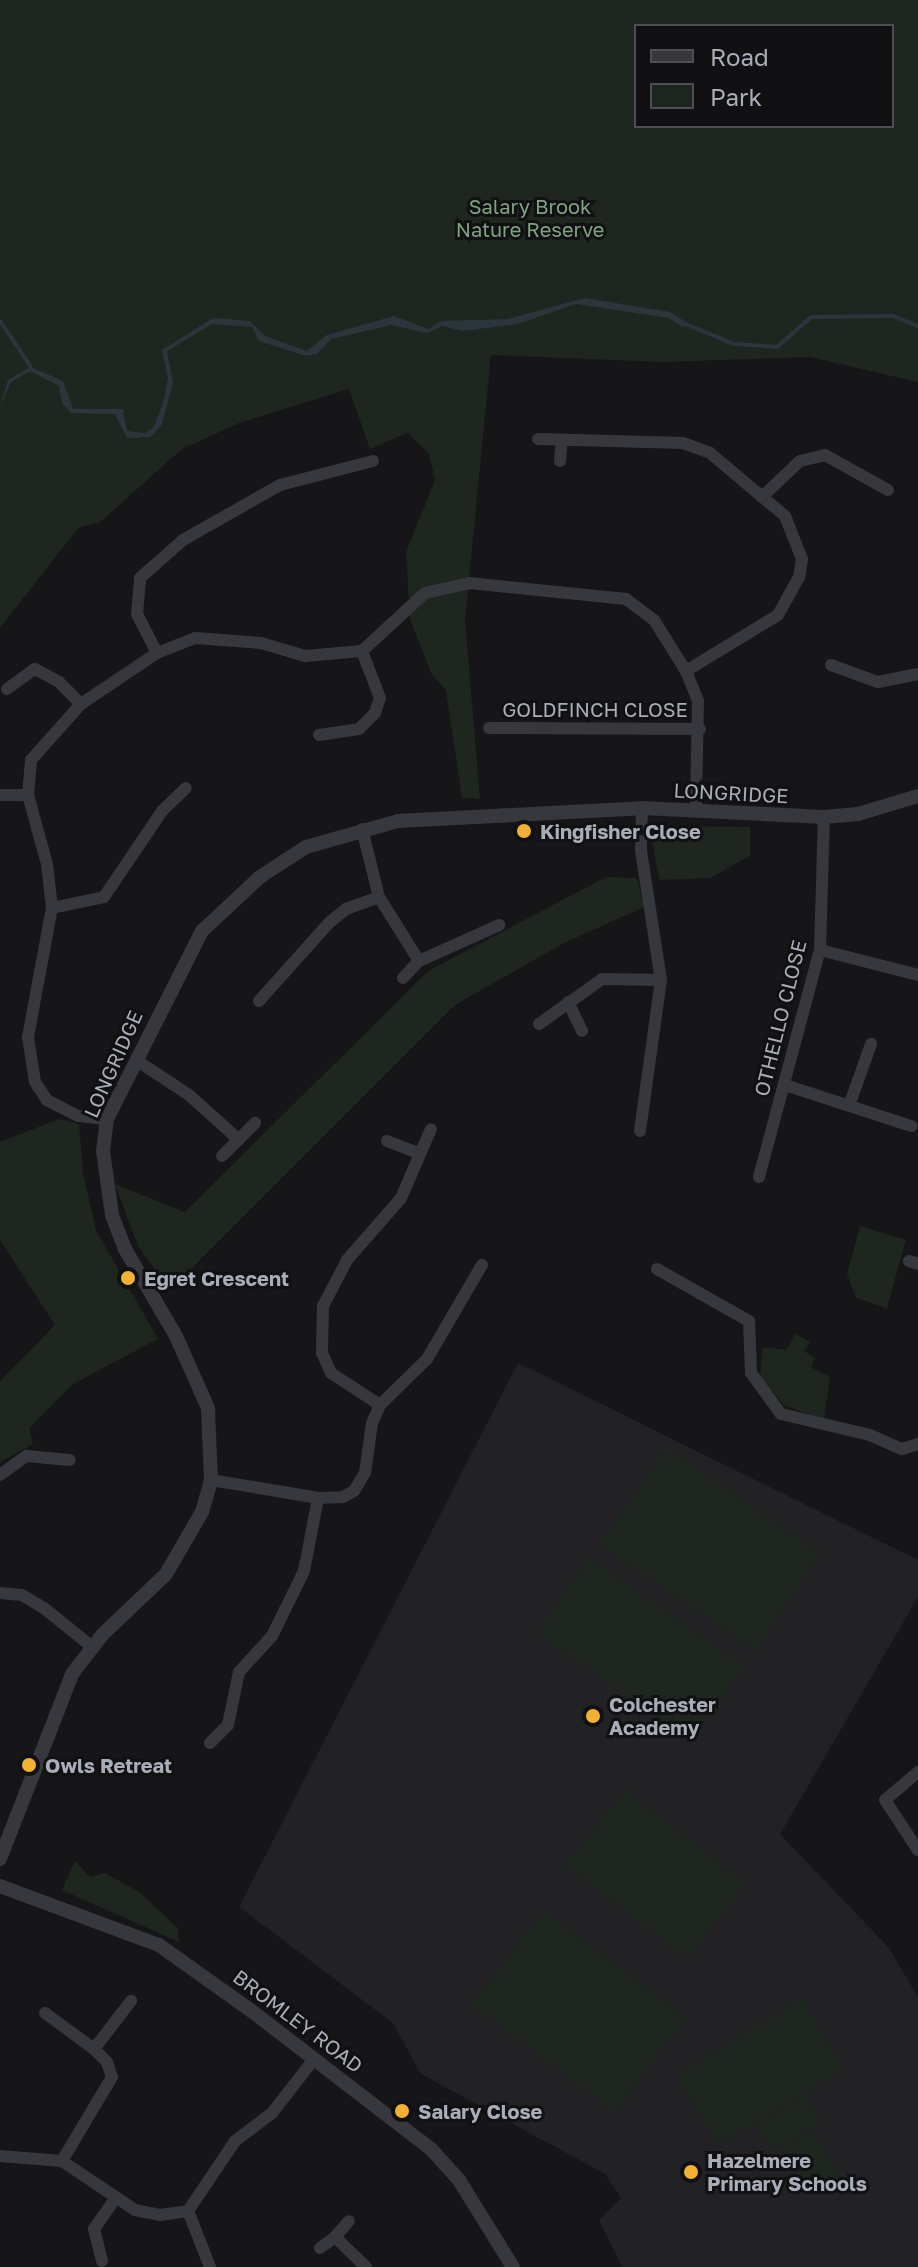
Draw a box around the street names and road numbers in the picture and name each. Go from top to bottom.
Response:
street label: GOLDFINCH CLOSE [502,697,688,721]
street label: LONGRIDGE [673,778,789,808]
street label: OTHELLO CLOSE [749,937,811,1099]
street label: LONGRIDGE [79,1007,147,1121]
street label: BROMLEY ROAD [228,1964,368,2078]

